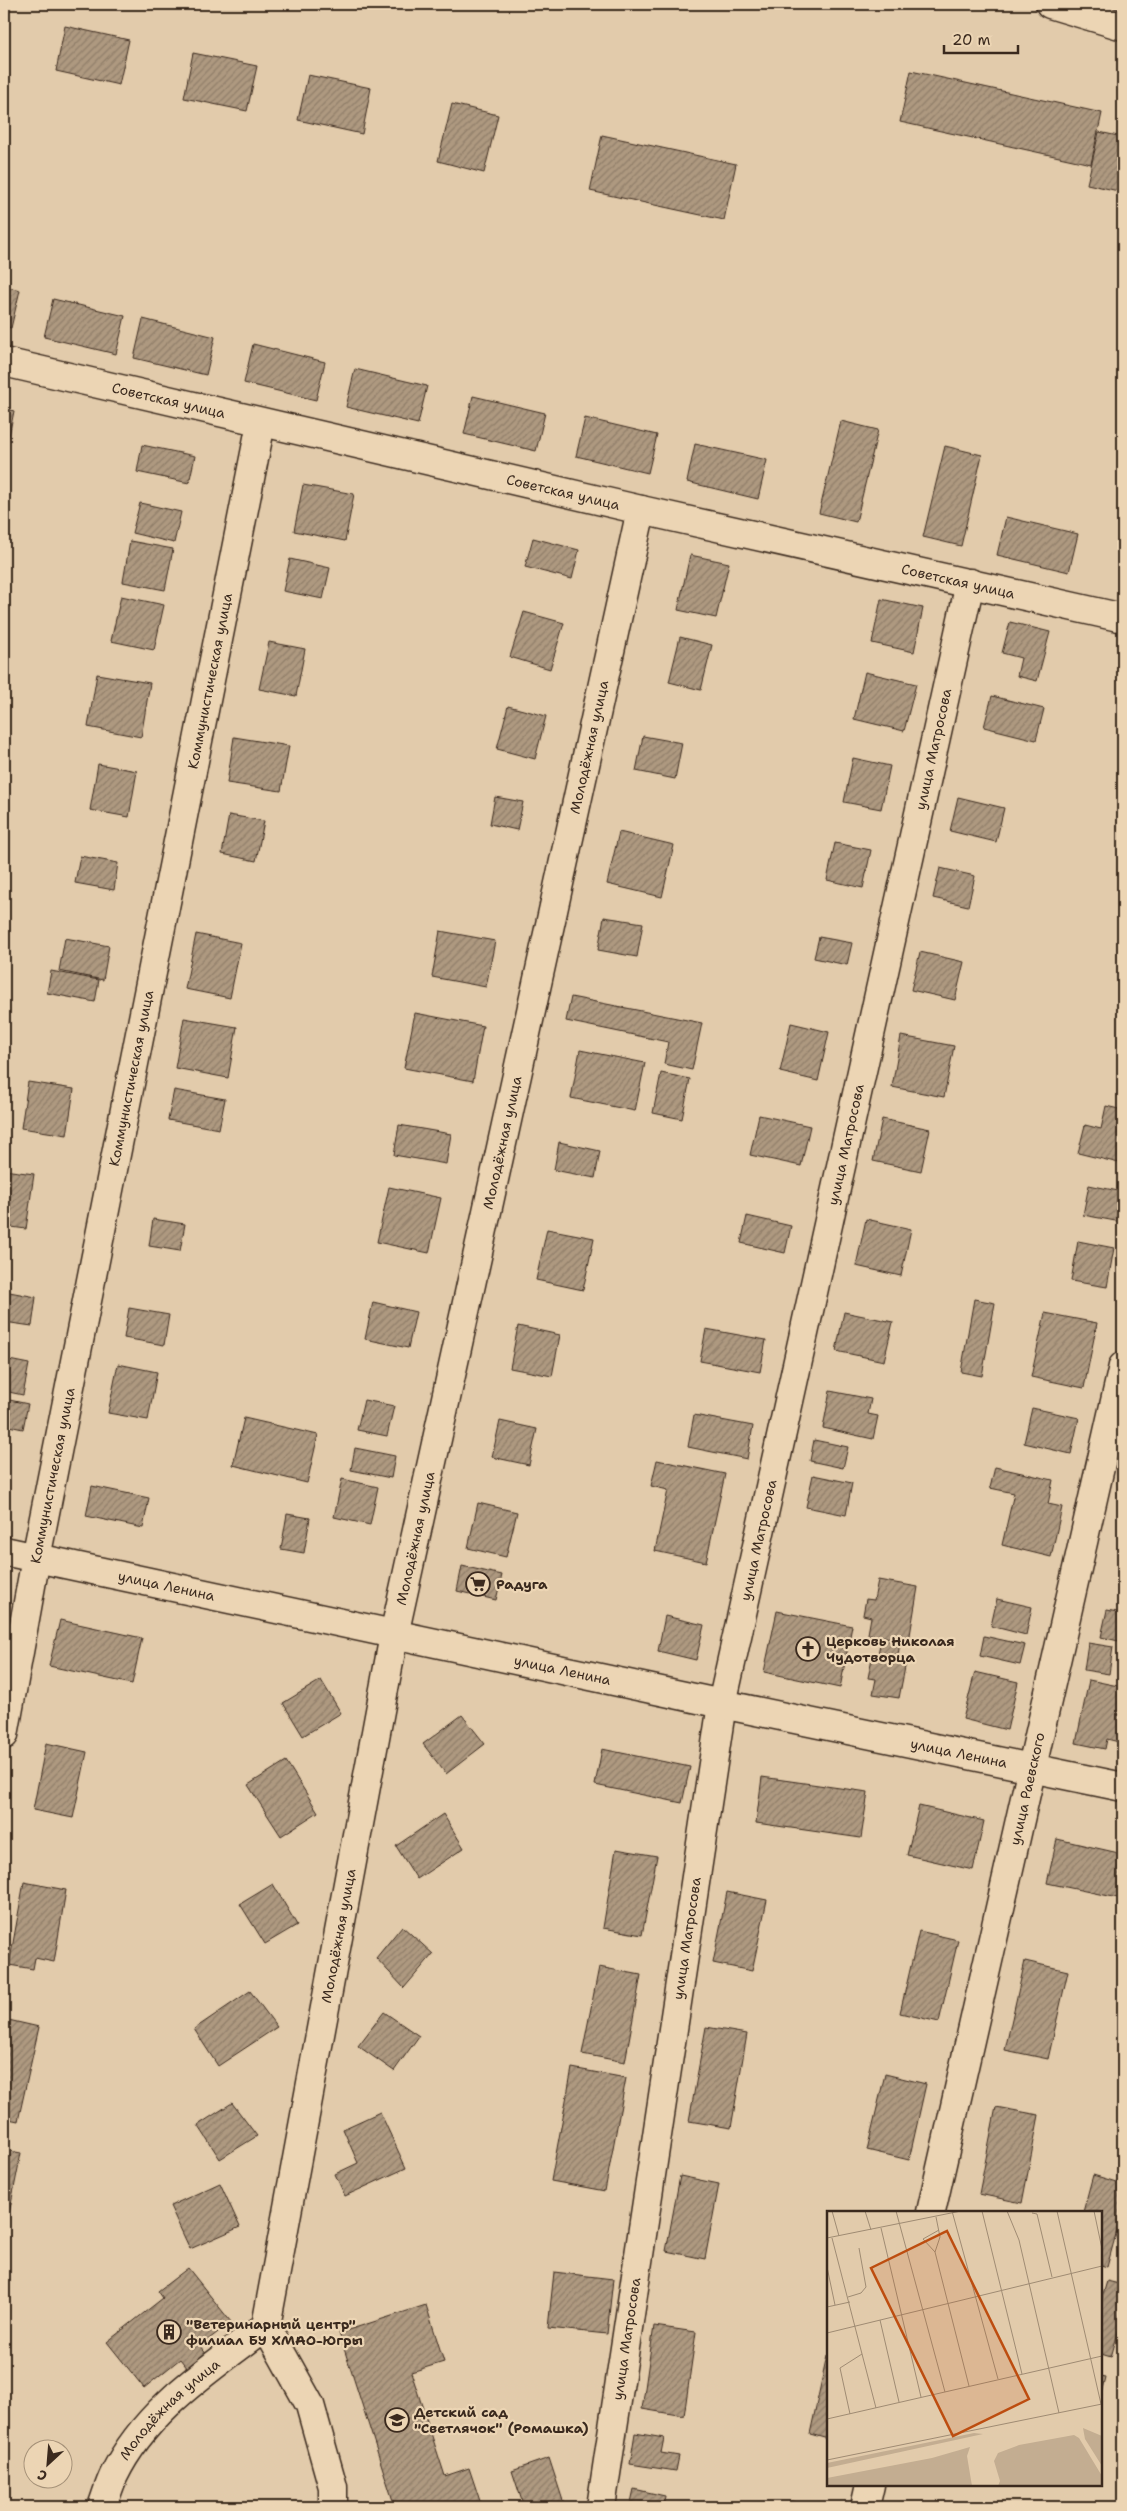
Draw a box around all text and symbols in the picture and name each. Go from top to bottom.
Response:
scale bar [944,22,1018,54]
text: 20 m [952,30,991,50]
street label: Советская улица [110,378,227,422]
street label: Советская улица [505,470,622,514]
street label: Советская улица [900,560,1017,603]
street label: Коммунистическая улица [184,591,236,770]
street label: Молодёжная улица [566,678,612,816]
street label: улица Матросова [911,687,955,812]
street label: Коммунистическая улица [105,988,157,1168]
street label: Молодёжная улица [479,1074,526,1211]
street label: улица Матросова [824,1082,868,1207]
street label: Коммунистическая улица [26,1386,79,1565]
street label: Молодёжная улица [392,1469,439,1607]
street label: улица Матросова [736,1477,780,1602]
street label: улица Ленина [116,1567,217,1605]
supermarket icon: Радуга [465,1571,491,1597]
place label: Радуга [496,1575,548,1593]
place label: Церковь Николая Чудотворца [826,1632,955,1666]
church icon: Церковь Николая Чудотворца [795,1636,821,1662]
street label: улица Ленина [512,1651,613,1689]
street label: улица Раевского [1006,1731,1049,1847]
street label: улица Ленина [909,1734,1009,1772]
street label: Молодёжная улица [317,1867,360,2005]
street label: улица Матросова [669,1876,705,2001]
inset map [827,2211,1102,2486]
street label: улица Матросова [608,2276,644,2401]
place label: "Ветеринарный центр" филиал БУ ХМАО-Югры [186,2315,363,2349]
building icon: "Ветеринарный центр" филиал БУ ХМАО-Югры [156,2319,182,2345]
street label: Молодёжная улица [115,2355,224,2463]
place label: Детский сад "Светлячок" (Ромашка) [414,2403,589,2437]
school or university icon: Детский сад "Светлячок" (Ромашка) [384,2407,410,2433]
north arrow [22,2438,72,2488]
text: С [34,2466,50,2486]

